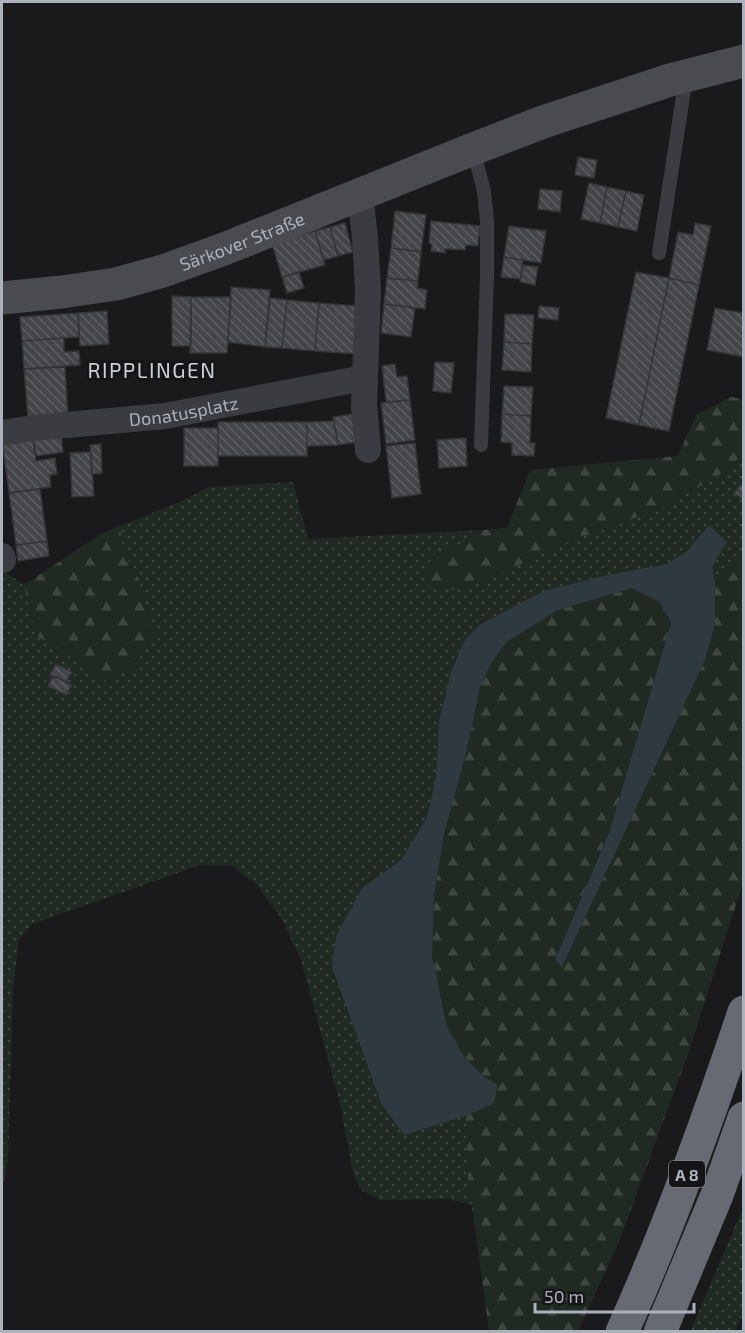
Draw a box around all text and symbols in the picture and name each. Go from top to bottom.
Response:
street label: Särkover Straße [177,207,307,275]
district label: RIPPLINGEN [87,357,217,382]
street label: Donatusplatz [128,391,240,430]
road number: A 8 [669,1161,705,1187]
scale bar [535,1276,694,1314]
text: 50 m [544,1285,584,1307]

